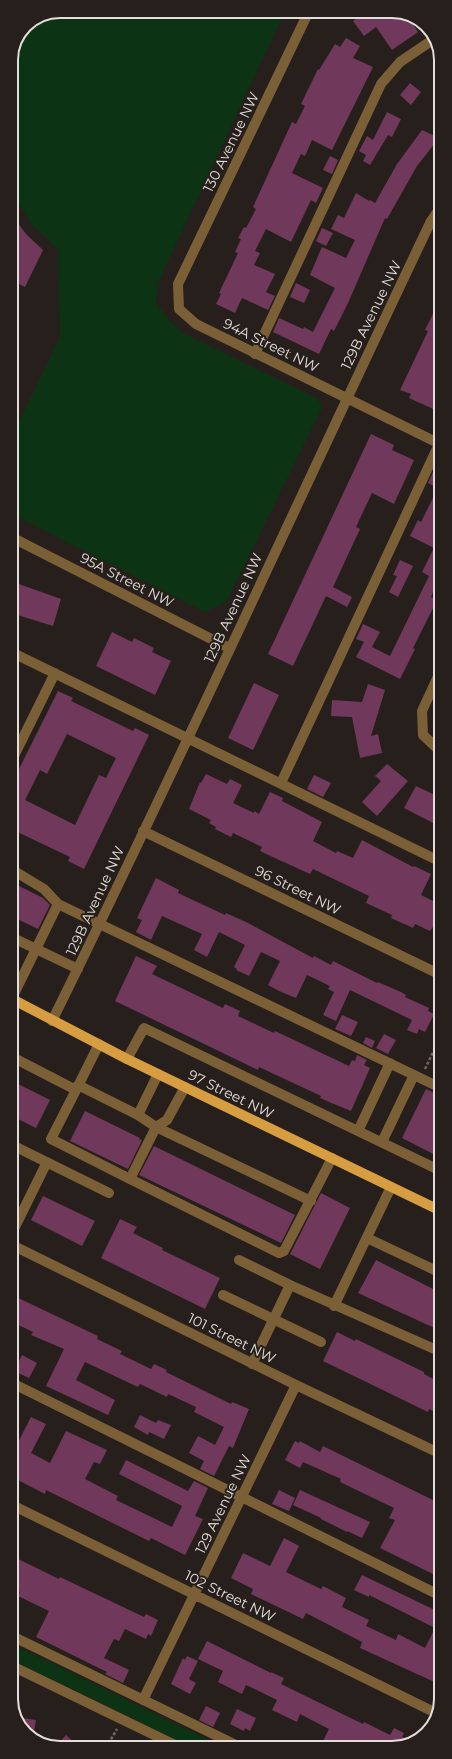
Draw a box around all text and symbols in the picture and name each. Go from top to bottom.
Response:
street label: 130 Avenue NW [199,89,263,195]
street label: 129B Avenue NW [337,257,405,372]
street label: 94A Street NW [220,314,322,376]
street label: 95A Street NW [77,549,177,612]
street label: 129B Avenue NW [200,550,266,666]
street label: 129B Avenue NW [62,843,128,959]
street label: 96 Street NW [252,861,344,919]
street label: 97 Street NW [185,1066,277,1123]
street label: 101 Street NW [185,1309,279,1367]
street label: 129 Avenue NW [191,1451,255,1557]
street label: 102 Street NW [182,1566,279,1626]

